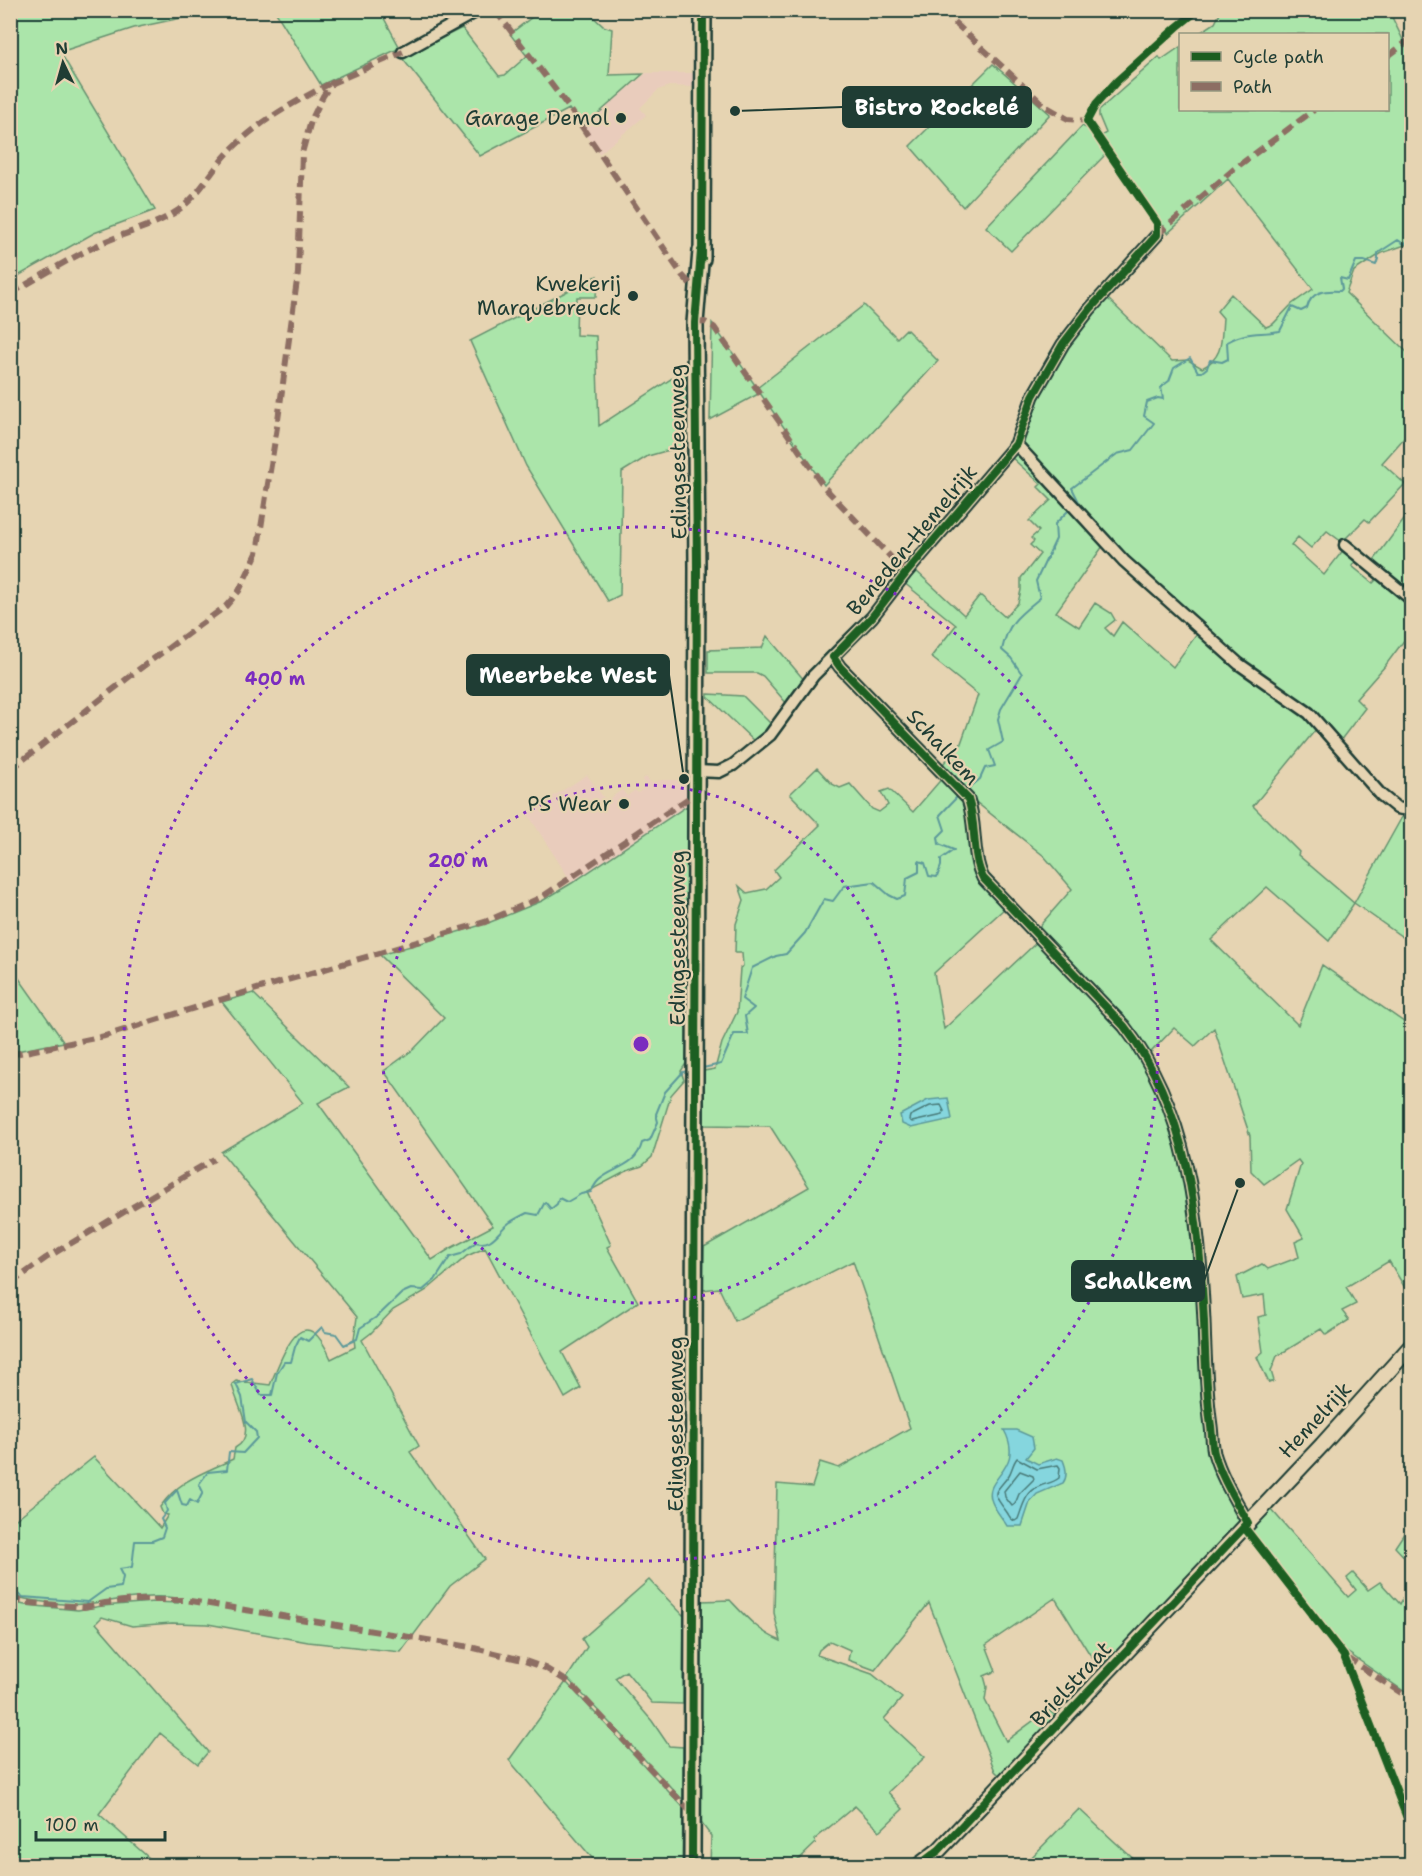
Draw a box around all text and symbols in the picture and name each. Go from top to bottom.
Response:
north arrow [33,33,93,93]
legend [1179,33,1389,111]
text: N [55,38,69,60]
text: Cycle path [1233,45,1324,69]
text: Path [1233,75,1272,99]
callout: Bistro Rockelé [843,87,1031,127]
text: Bistro Rockelé [855,93,1019,122]
place label: Garage Demol [465,104,610,132]
marker: Garage Demol [614,111,628,125]
place label: Kwekerij Marquebreuck [477,270,621,322]
marker: Kwekerij Marquebreuck [626,289,640,303]
street label: Edingsesteenweg [662,364,694,540]
street label: Beneden-Hemelrijk [840,458,984,622]
callout: Meerbeke West [467,655,669,695]
text: Meerbeke West [479,661,657,690]
text: 400 m [245,667,306,691]
street label: Schalkem [900,703,986,791]
place label: PS Wear [527,790,612,818]
marker: PS Wear [617,797,631,811]
text: 200 m [428,849,489,873]
street label: Edingsesteenweg [664,850,692,1026]
centre of rings [631,1034,651,1054]
callout: Schalkem [1072,1261,1204,1301]
text: Schalkem [1084,1267,1192,1296]
street label: Edingsesteenweg [662,1336,690,1512]
street label: Hemelrijk [1272,1376,1358,1464]
street label: Brielstraat [1024,1635,1118,1733]
scale bar [36,1804,165,1842]
text: 100 m [45,1813,99,1837]

